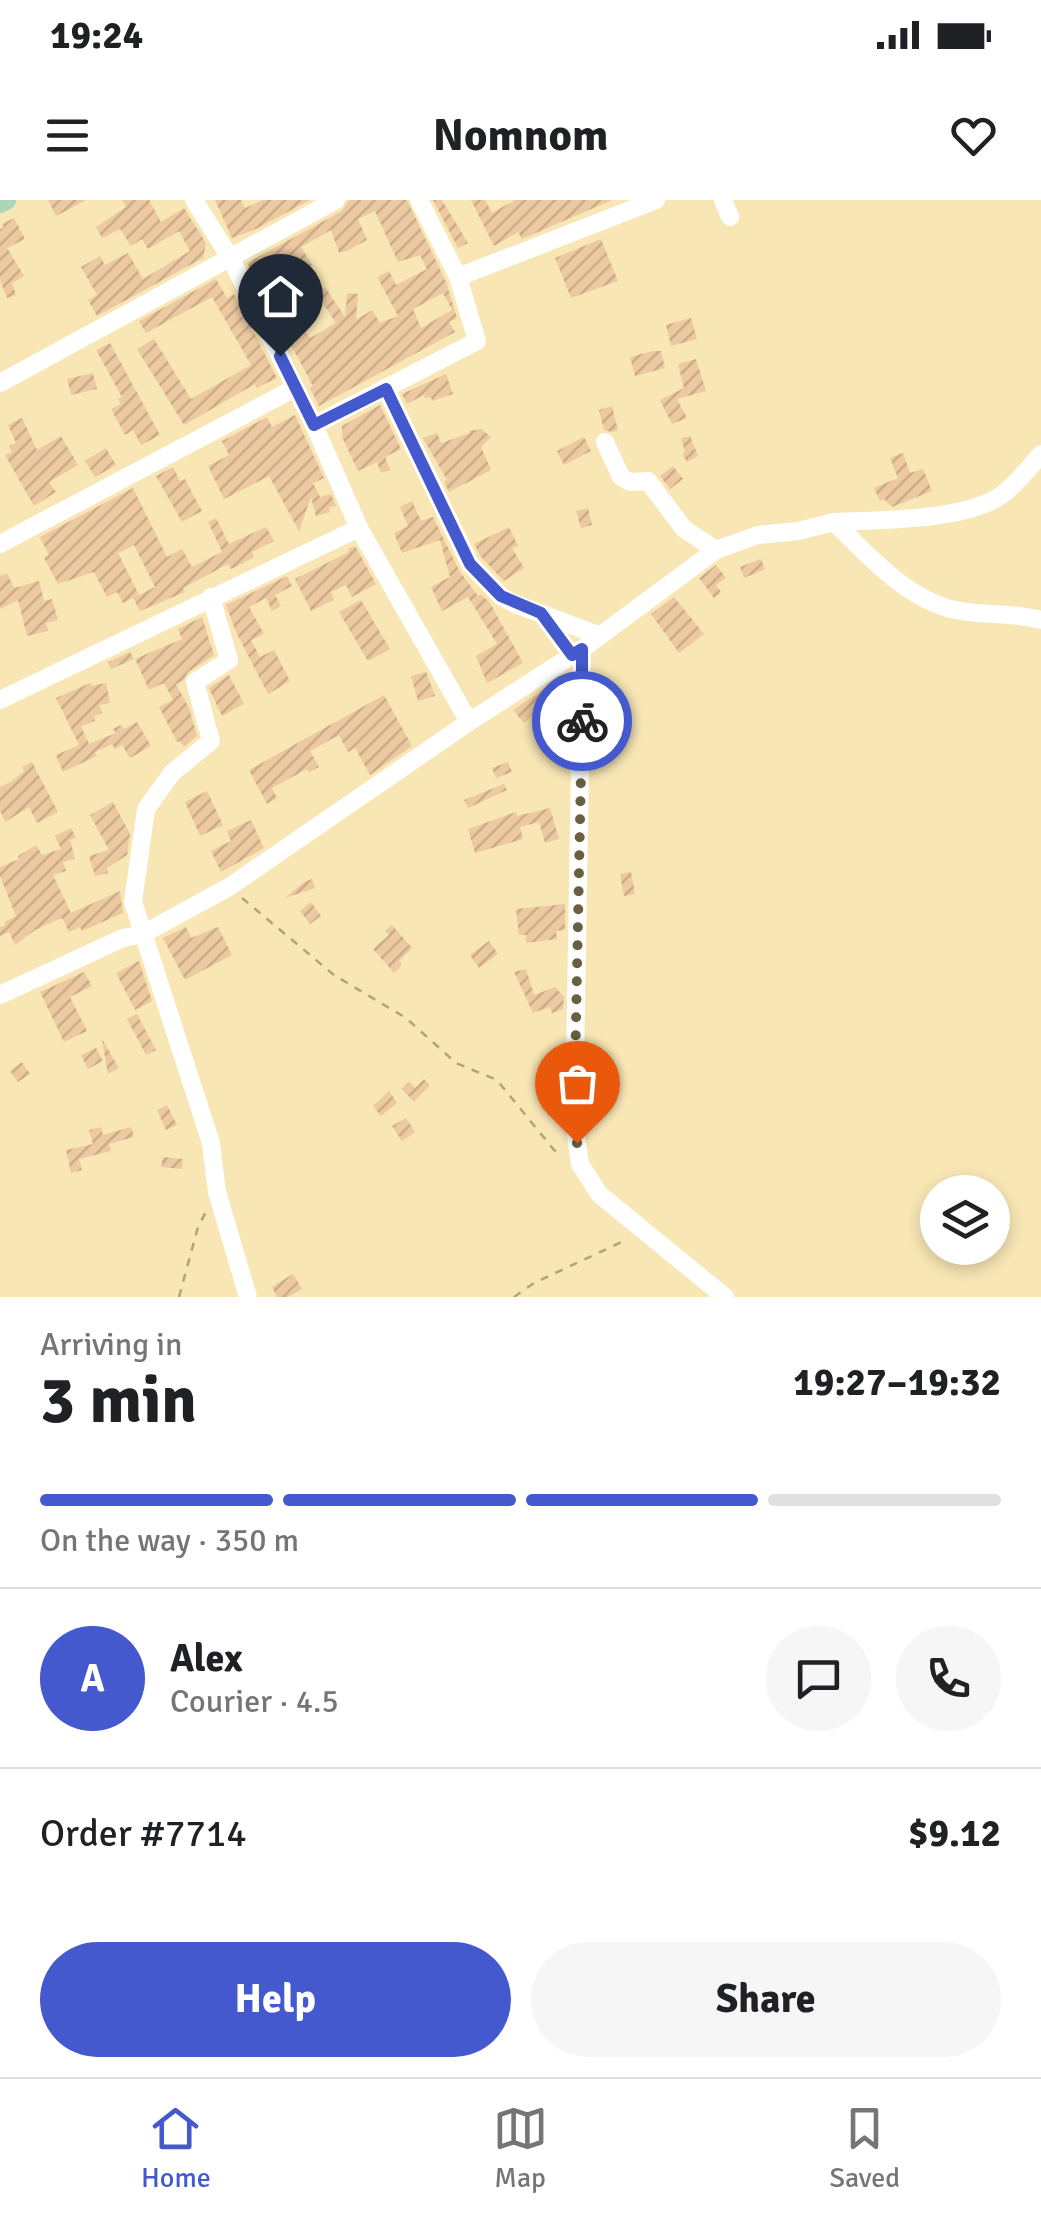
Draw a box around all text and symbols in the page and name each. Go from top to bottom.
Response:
text: 19:24 [50,12,143,59]
icon: menu [40,108,95,163]
text: Nomnom [433,108,608,163]
icon: heart [946,108,1001,163]
pin [238,254,323,357]
icon: home [253,269,308,324]
courier [532,671,632,771]
icon: bike [555,694,610,749]
pin [535,1041,620,1144]
icon: bag [550,1056,605,1111]
map controls [920,1175,1010,1265]
button: layers [920,1175,1010,1265]
text: Arriving in [40,1325,182,1364]
text: 19:27–19:32 [793,1359,1001,1406]
text: 3 min [40,1361,197,1441]
text: On the way · 350 m [40,1521,299,1560]
button: chat [766,1626,871,1731]
button: phone [896,1626,1001,1731]
text: Alex [170,1635,243,1682]
text: A [80,1655,105,1702]
text: Courier · 4.5 [170,1682,339,1721]
text: Order #7714 [40,1810,247,1857]
text: $9.12 [908,1810,1001,1857]
button: Help [40,1942,511,2057]
button: Share [531,1942,1001,2057]
tab: Home [141,2101,211,2195]
tab: Map [493,2101,548,2195]
tab: Saved [830,2101,900,2195]

